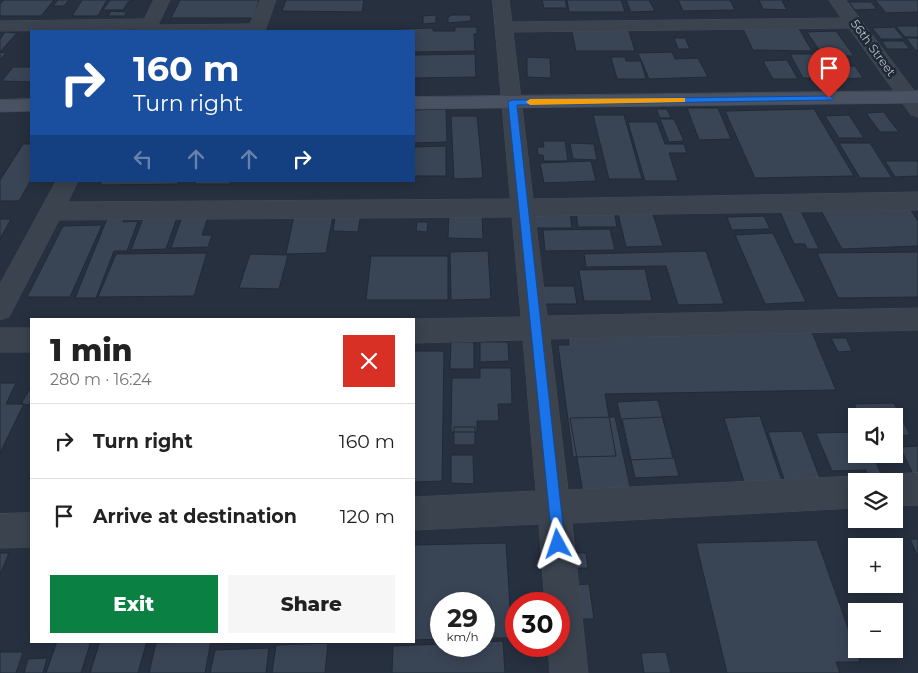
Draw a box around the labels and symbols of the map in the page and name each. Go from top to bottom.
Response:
street label: 56th Street [848,16,899,79]
pin [808,47,850,98]
position arrow [531,517,583,569]
speed limit sign: 30 [505,592,570,657]

